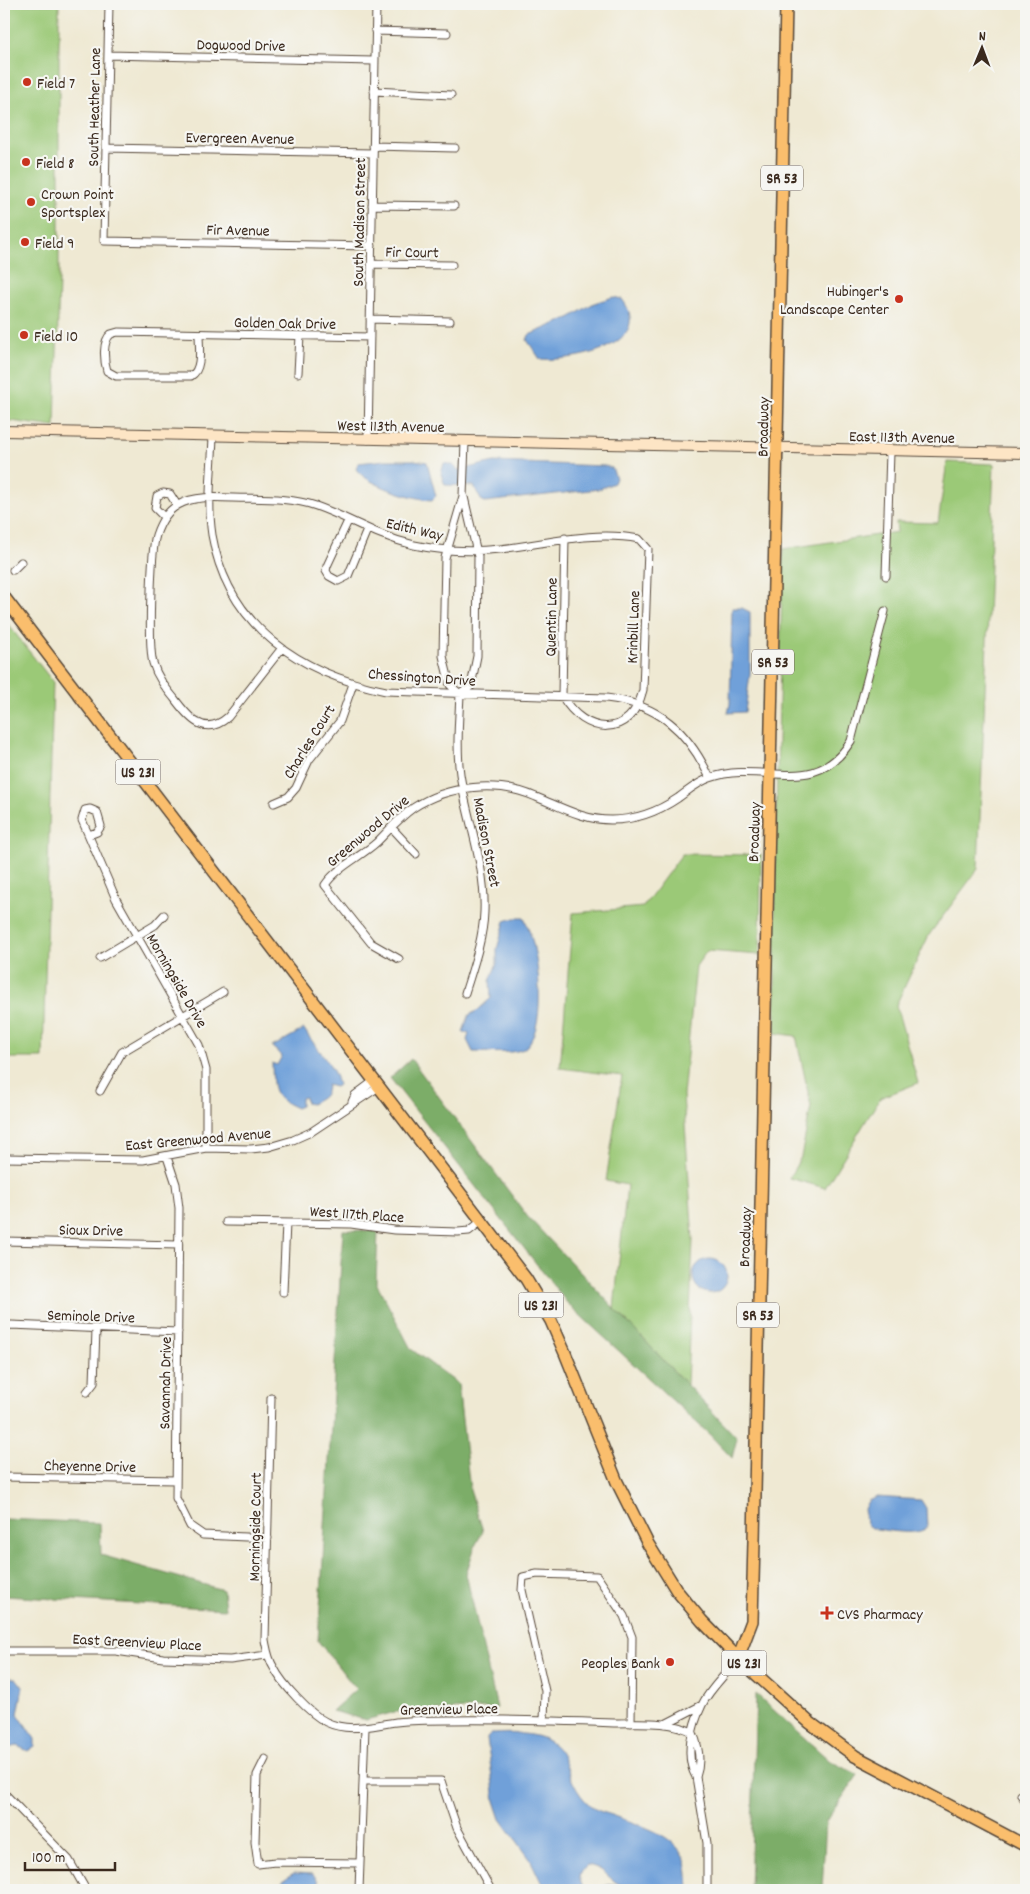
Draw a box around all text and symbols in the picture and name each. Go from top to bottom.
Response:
north arrow [958,22,1008,72]
text: N [979,27,986,47]
street label: Dogwood Drive [196,34,286,59]
street label: South Heather Lane [83,47,108,167]
place label: Field 7 [37,73,75,96]
marker: Field 7 [21,76,33,88]
street label: Evergreen Avenue [185,127,295,152]
place label: Field 8 [36,153,75,176]
marker: Field 8 [20,156,32,168]
street label: South Madison Street [348,157,373,287]
road number: SR 53 [761,166,803,190]
place label: Crown Point Sportsplex [41,184,114,225]
marker: Crown Point Sportsplex [25,196,37,208]
street label: Fir Avenue [206,219,270,244]
place label: Field 9 [35,233,74,256]
marker: Field 9 [19,236,31,248]
street label: Fir Court [385,242,439,265]
place label: Hubinger's Landscape Center [780,281,889,322]
marker: Hubinger's Landscape Center [893,293,905,305]
street label: Golden Oak Drive [234,312,336,337]
place label: Field 10 [34,326,78,349]
marker: Field 10 [18,329,30,341]
street label: Broadway [752,396,777,457]
street label: West 113th Avenue [337,415,445,440]
street label: East 113th Avenue [849,426,955,451]
street label: Edith Way [384,513,446,548]
street label: Quentin Lane [540,577,565,657]
street label: Krinbill Lane [622,590,647,664]
road number: SR 53 [752,650,794,674]
street label: Chessington Drive [367,663,476,694]
street label: Charles Court [278,701,342,784]
road number: US 231 [116,760,160,784]
street label: Greenwood Drive [322,790,415,874]
street label: Madison Street [466,796,506,889]
street label: Broadway [743,801,768,862]
street label: Morningside Drive [139,930,212,1033]
street label: East Greenwood Avenue [124,1123,272,1158]
street label: West 117th Place [309,1201,405,1230]
street label: Broadway [734,1206,759,1267]
street label: Sioux Drive [59,1219,123,1244]
road number: US 231 [518,1292,564,1318]
road number: SR 53 [737,1302,779,1328]
street label: Seminole Drive [47,1304,135,1331]
street label: Savannah Drive [154,1336,179,1430]
street label: Cheyenne Drive [44,1455,136,1480]
street label: Morningside Court [244,1472,269,1582]
place label: CVS Pharmacy [837,1604,923,1627]
marker: CVS Pharmacy [821,1607,833,1619]
street label: East Greenview Place [72,1629,202,1658]
road number: US 231 [722,1650,766,1676]
place label: Peoples Bank [581,1653,660,1676]
marker: Peoples Bank [664,1656,676,1668]
street label: Greenview Place [400,1698,498,1723]
scale bar [25,1839,115,1871]
text: 100 m [32,1848,65,1870]

